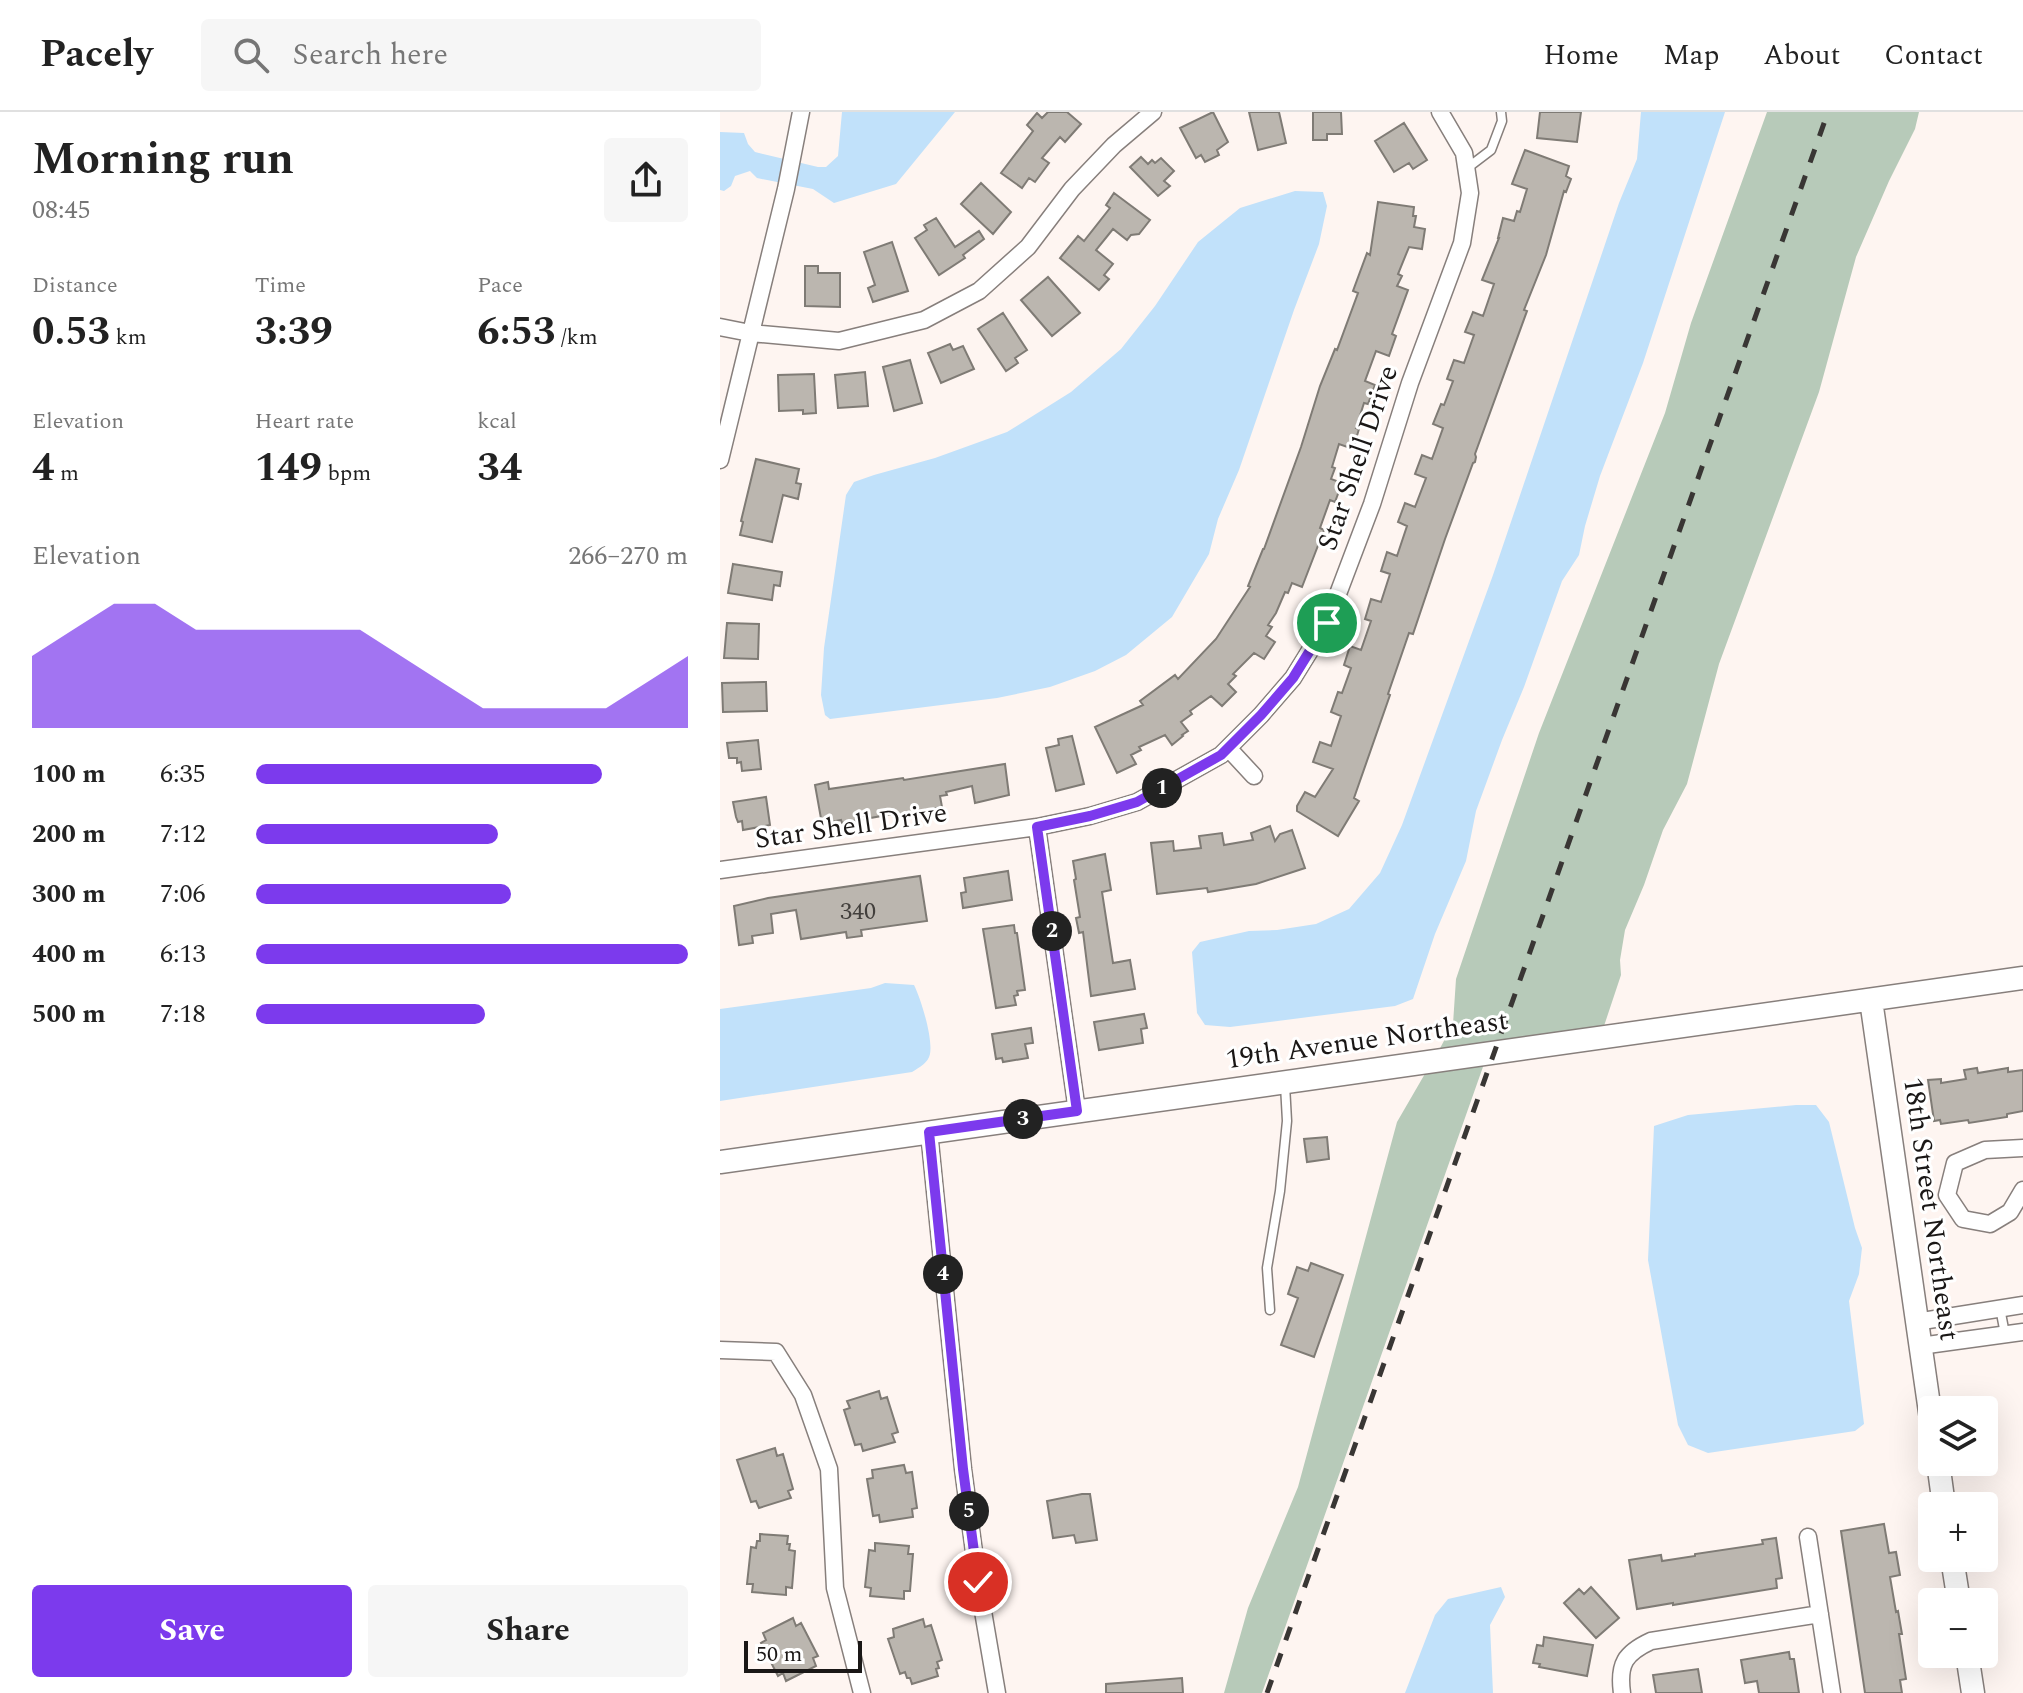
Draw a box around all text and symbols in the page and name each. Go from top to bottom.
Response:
search box [201,19,761,91]
text: Pacely [40,26,153,84]
text: Search here [293,32,448,78]
icon: search [229,33,273,77]
text: Home [1543,34,1619,77]
text: Map [1663,34,1719,77]
text: About [1763,34,1840,77]
text: Contact [1884,34,1983,77]
text: Morning run [32,126,294,193]
button: share [604,138,688,222]
text: 08:45 [32,190,91,230]
text: Distance [32,269,118,302]
text: Time [255,269,306,302]
text: Pace [477,269,523,302]
text: 0.53 [32,302,110,363]
text: 3:39 [255,302,333,363]
text: 6:53 [477,302,555,363]
text: km [110,321,147,354]
text: /km [555,321,598,354]
street label: Star Shell Drive [1306,359,1410,557]
text: Elevation [32,405,124,438]
text: Heart rate [255,405,354,438]
text: kcal [477,405,517,438]
text: 4 [32,438,54,499]
text: 149 [255,438,322,499]
text: 34 [477,438,522,499]
text: m [54,457,79,490]
text: bpm [322,457,371,490]
text: Elevation [32,536,141,576]
text: 266–270 m [568,536,688,576]
pin [1293,589,1361,657]
icon: arrive [1305,601,1349,645]
text: 100 m [32,754,106,794]
text: 6:35 [160,754,206,794]
pin: 1 [1142,768,1182,808]
text: 1 [1156,771,1168,804]
street label: Star Shell Drive [752,791,950,861]
text: 200 m [32,814,106,854]
text: 7:12 [160,814,206,854]
text: 300 m [32,874,106,914]
text: 7:06 [160,874,206,914]
house number: 340 [840,894,876,930]
pin: 2 [1032,911,1072,951]
text: 2 [1046,914,1058,947]
text: 400 m [32,934,106,974]
text: 6:13 [160,934,206,974]
text: 500 m [32,994,106,1034]
text: 7:18 [160,994,206,1034]
street label: 19th Avenue Northeast [1223,999,1511,1081]
street label: 18th Street Northeast [1891,1074,1971,1344]
pin: 3 [1003,1099,1043,1139]
text: 3 [1017,1102,1029,1135]
pin: 4 [923,1254,963,1294]
text: 4 [937,1257,949,1290]
map controls [1918,1396,1998,1668]
button: layers [1918,1396,1998,1476]
pin: 5 [949,1491,989,1531]
button: + [1918,1492,1998,1572]
text: 5 [963,1494,975,1527]
pin [944,1548,1012,1616]
icon: check [956,1560,1000,1604]
button: Save [32,1585,352,1677]
button: Share [368,1585,688,1677]
button: − [1918,1588,1998,1668]
scale bar [744,1637,862,1673]
text: 50 m [756,1638,802,1671]

